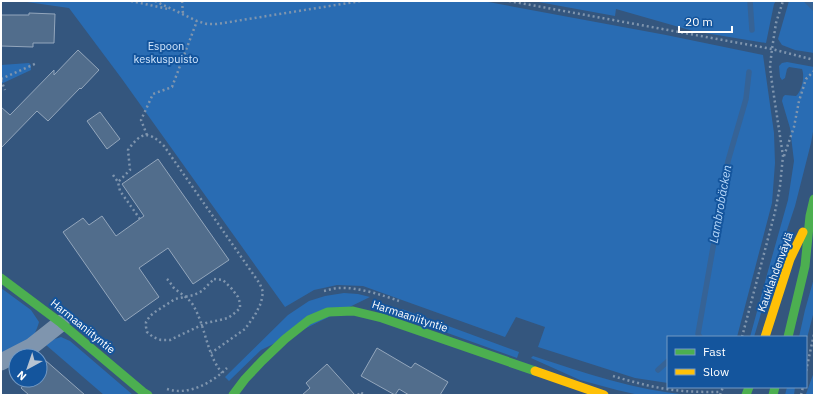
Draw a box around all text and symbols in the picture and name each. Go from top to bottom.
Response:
scale bar [679,8,732,34]
text: 20 m [685,14,713,29]
park label: Espoon keskuspuisto [134,39,198,66]
water label: Lambrobäcken [706,163,734,244]
street label: Kauklahdenväylä [754,230,796,314]
street label: Harmaaniityntie [48,296,118,356]
street label: Harmaaniityntie [370,297,450,335]
legend [667,336,807,388]
text: Fast [703,344,726,359]
north arrow [8,348,48,388]
text: Slow [703,364,729,379]
text: N [14,368,29,384]

